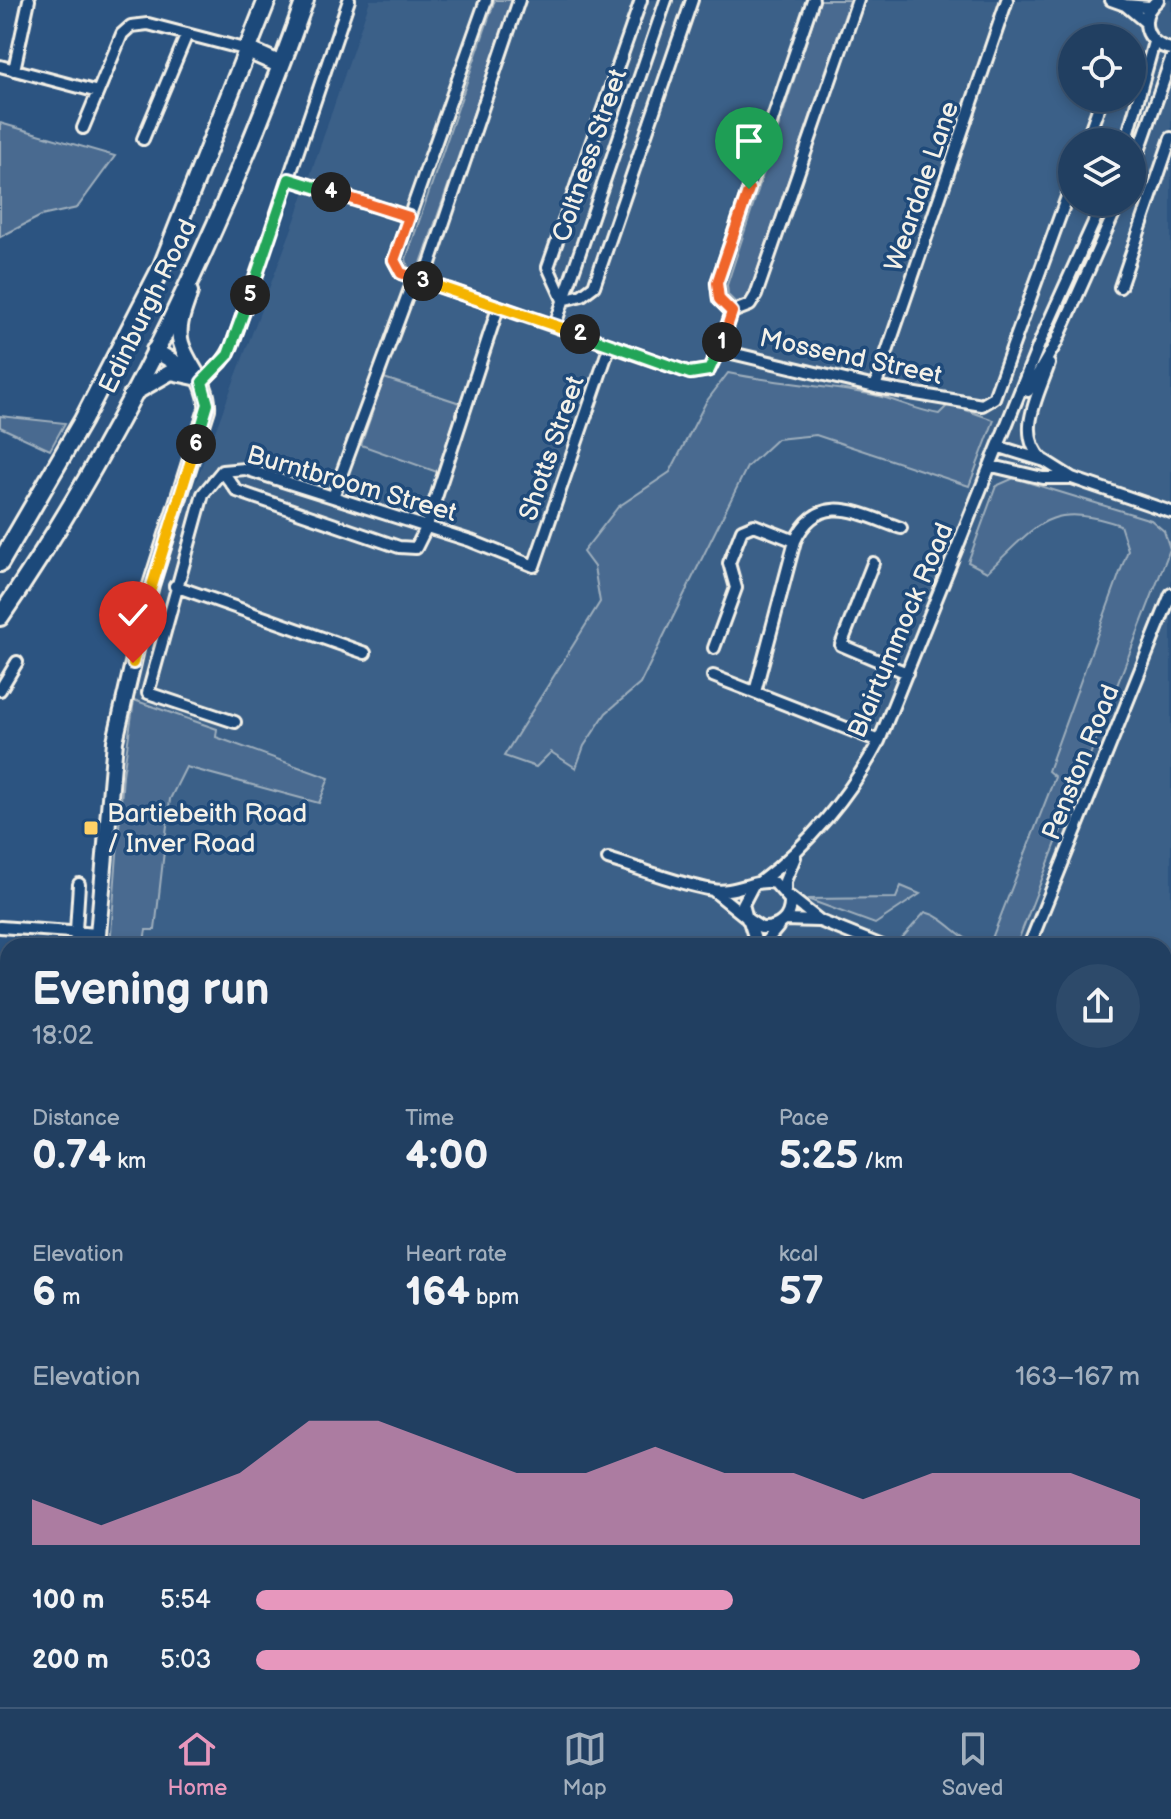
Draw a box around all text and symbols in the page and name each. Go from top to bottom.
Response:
map controls [1058,24,1146,216]
button: locate [1058,24,1146,112]
street label: Coltness Street [546,65,635,246]
street label: Weardale Lane [879,97,966,276]
pin [715,107,783,189]
icon: arrive [727,119,771,163]
button: layers [1058,128,1146,216]
pin: 4 [311,172,351,212]
text: 4 [325,178,337,205]
street label: Edinburgh Road [93,214,204,399]
pin: 3 [403,261,443,301]
text: 3 [417,267,429,294]
pin: 5 [230,275,270,315]
text: 5 [244,281,256,308]
pin: 2 [560,314,600,354]
text: 2 [573,320,587,347]
pin: 1 [702,322,742,362]
street label: Mossend Street [757,323,945,392]
text: 1 [717,328,727,355]
street label: Shotts Street [513,372,592,525]
pin: 6 [176,424,216,464]
text: 6 [189,430,203,457]
street label: Burntbroom Street [243,440,460,529]
street label: Blairtummock Road [842,518,961,743]
pin [99,581,167,663]
icon: check [111,593,155,637]
street label: Penston Road [1036,680,1127,845]
place label: Bartiebeith Road / Inver Road [107,799,307,860]
marker: Bartiebeith Road / Inver Road [82,819,100,837]
text: Evening run [32,964,269,1017]
button: share [1056,964,1140,1048]
text: 18:02 [32,1021,93,1052]
text: Distance [32,1105,120,1132]
text: Time [405,1105,454,1132]
text: Pace [779,1105,829,1132]
text: 0.74 [32,1132,111,1180]
text: 4:00 [405,1132,488,1180]
text: 5:25 [779,1132,858,1180]
text: km [111,1148,146,1175]
text: /km [858,1148,903,1175]
text: Elevation [32,1241,124,1268]
text: Heart rate [405,1241,507,1268]
text: kcal [779,1241,818,1268]
text: 6 [32,1268,56,1316]
text: 164 [405,1268,470,1316]
text: 57 [779,1268,824,1316]
text: m [56,1284,80,1311]
text: bpm [470,1284,519,1311]
text: Elevation [32,1362,140,1393]
text: 163–167 m [1015,1362,1140,1393]
text: 100 m [32,1585,105,1616]
text: 5:54 [160,1585,211,1616]
text: 200 m [32,1645,109,1676]
text: 5:03 [160,1645,211,1676]
tab: Home [168,1727,227,1802]
tab: Map [562,1727,607,1802]
tab: Saved [942,1727,1003,1802]

